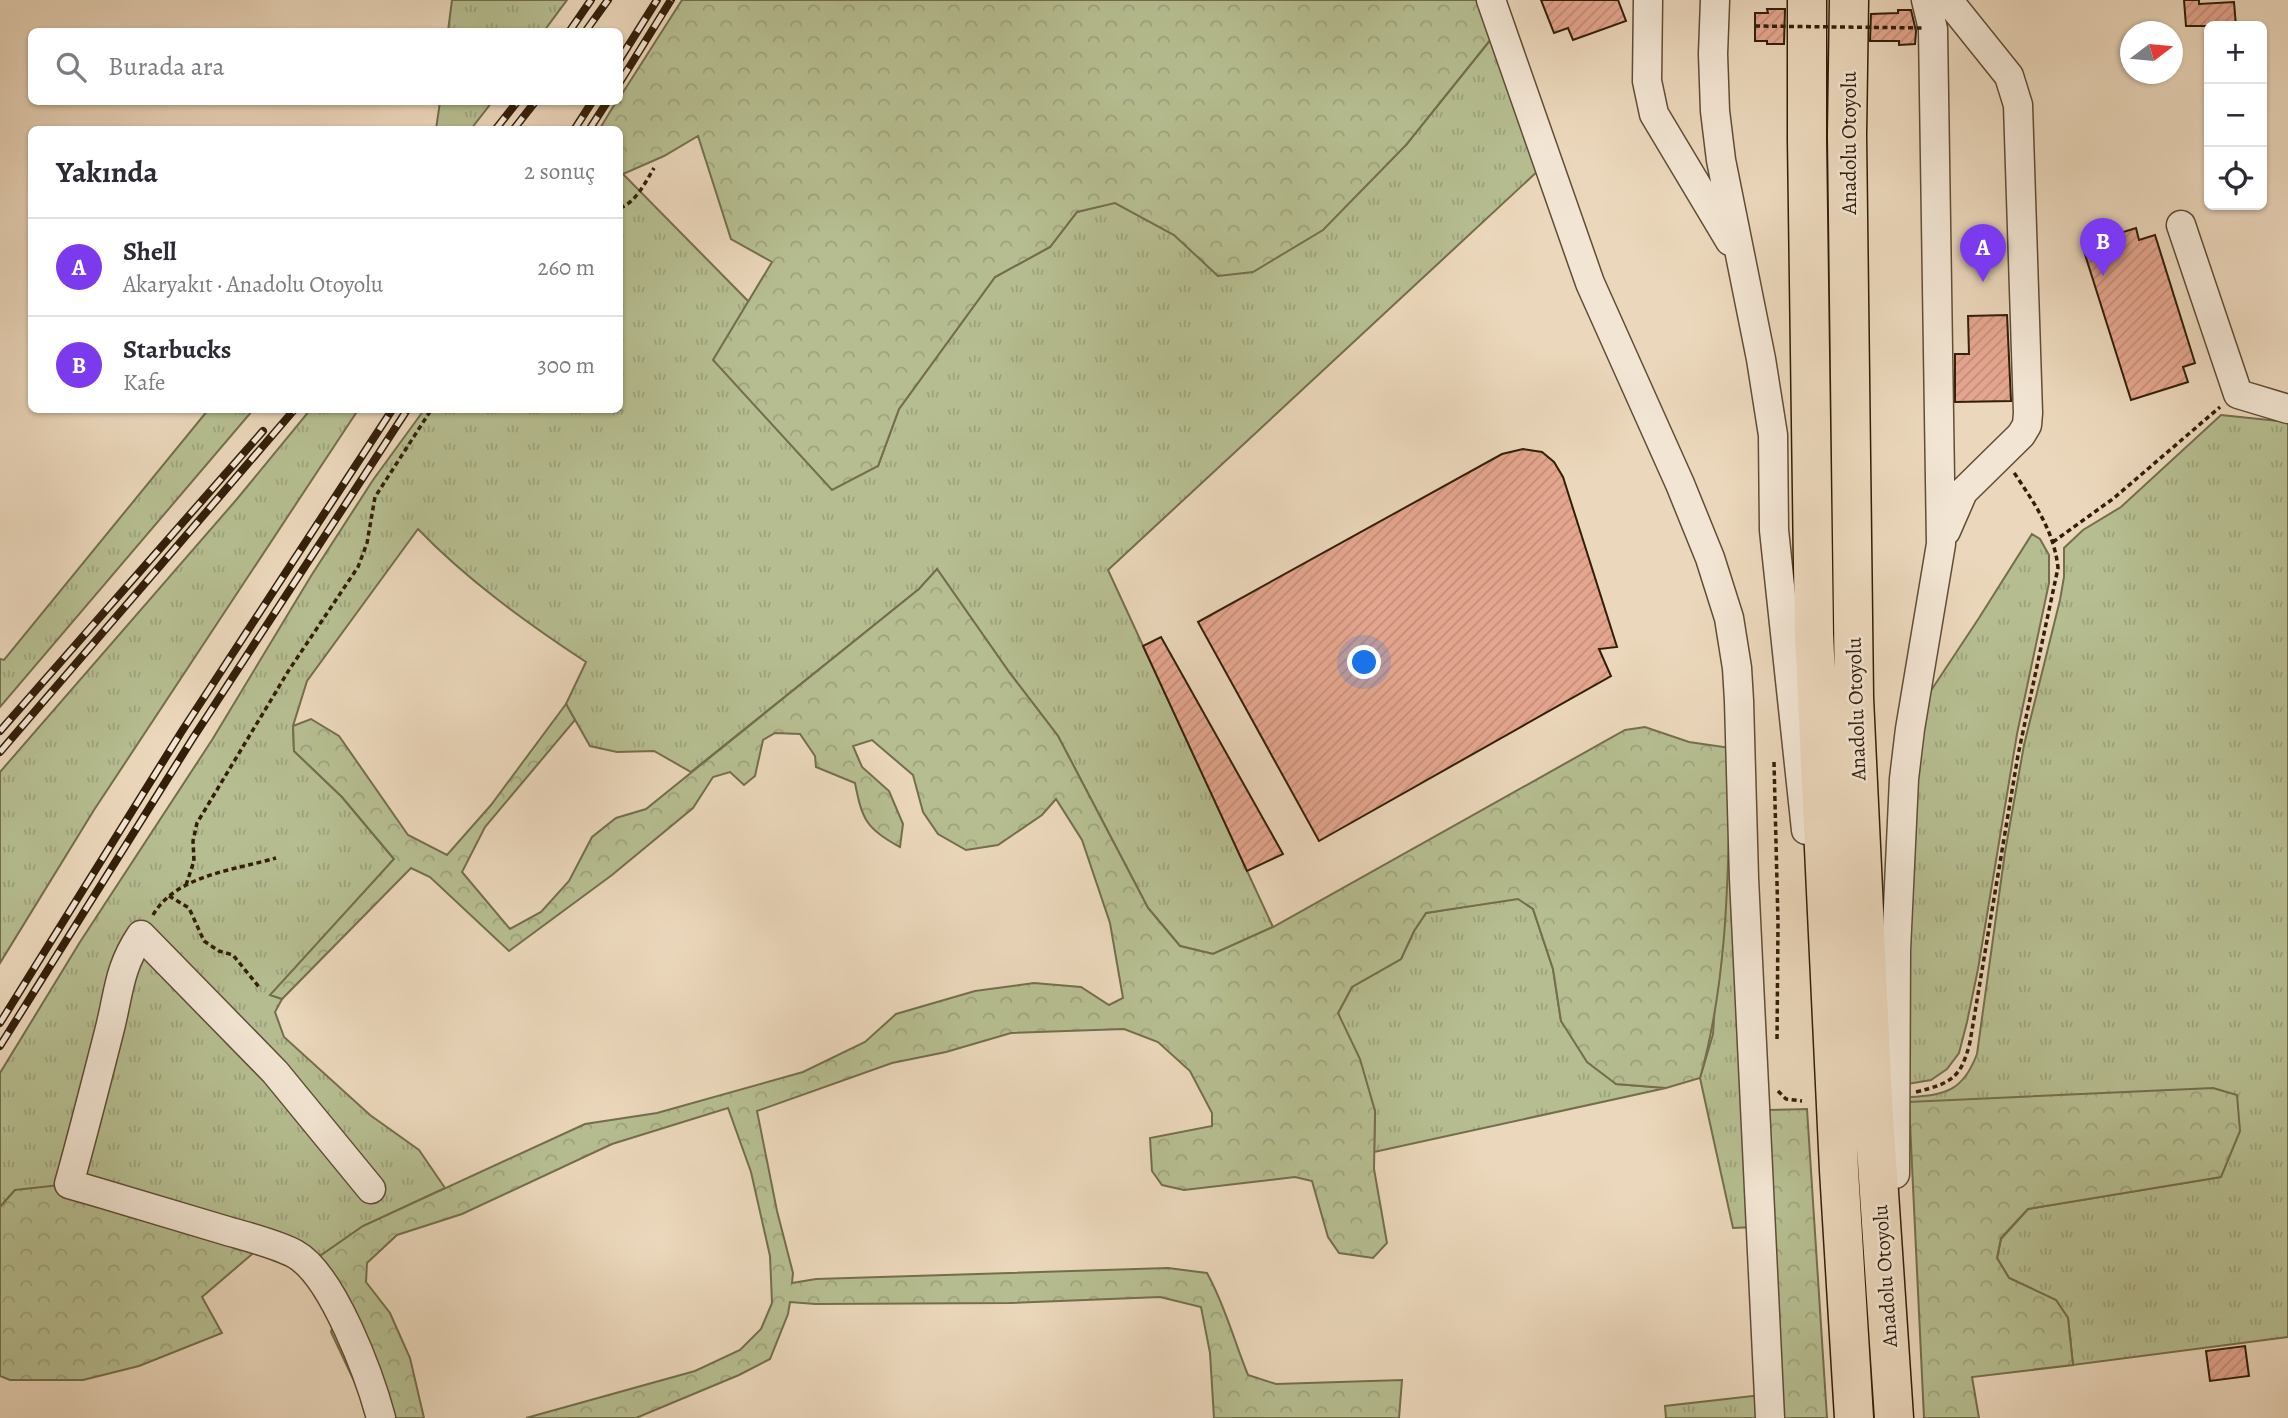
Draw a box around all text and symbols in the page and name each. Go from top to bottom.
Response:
north arrow [2120,21,2183,84]
map controls [2204,21,2267,210]
button: + [2204,21,2267,84]
search box [28,28,623,105]
icon: search [52,48,90,86]
text: Burada ara [108,49,225,84]
street label: Anadolu Otoyolu [1835,71,1863,216]
button: − [2204,84,2267,147]
button: locate [2204,147,2267,210]
text: Yakında [56,152,158,192]
text: 2 sonuç [524,156,595,187]
pin: B [2080,218,2126,276]
pin: A [1960,224,2006,282]
text: Shell [123,234,177,269]
text: A [72,252,86,283]
text: 260 m [537,252,595,283]
text: Akaryakıt · Anadolu Otoyolu [123,269,383,300]
text: Starbucks [123,332,231,367]
text: B [72,350,86,381]
text: 300 m [537,350,595,381]
text: Kafe [123,367,165,398]
street label: Anadolu Otoyolu [1839,636,1873,782]
your location [1347,645,1381,679]
street label: Anadolu Otoyolu [1866,1203,1904,1349]

